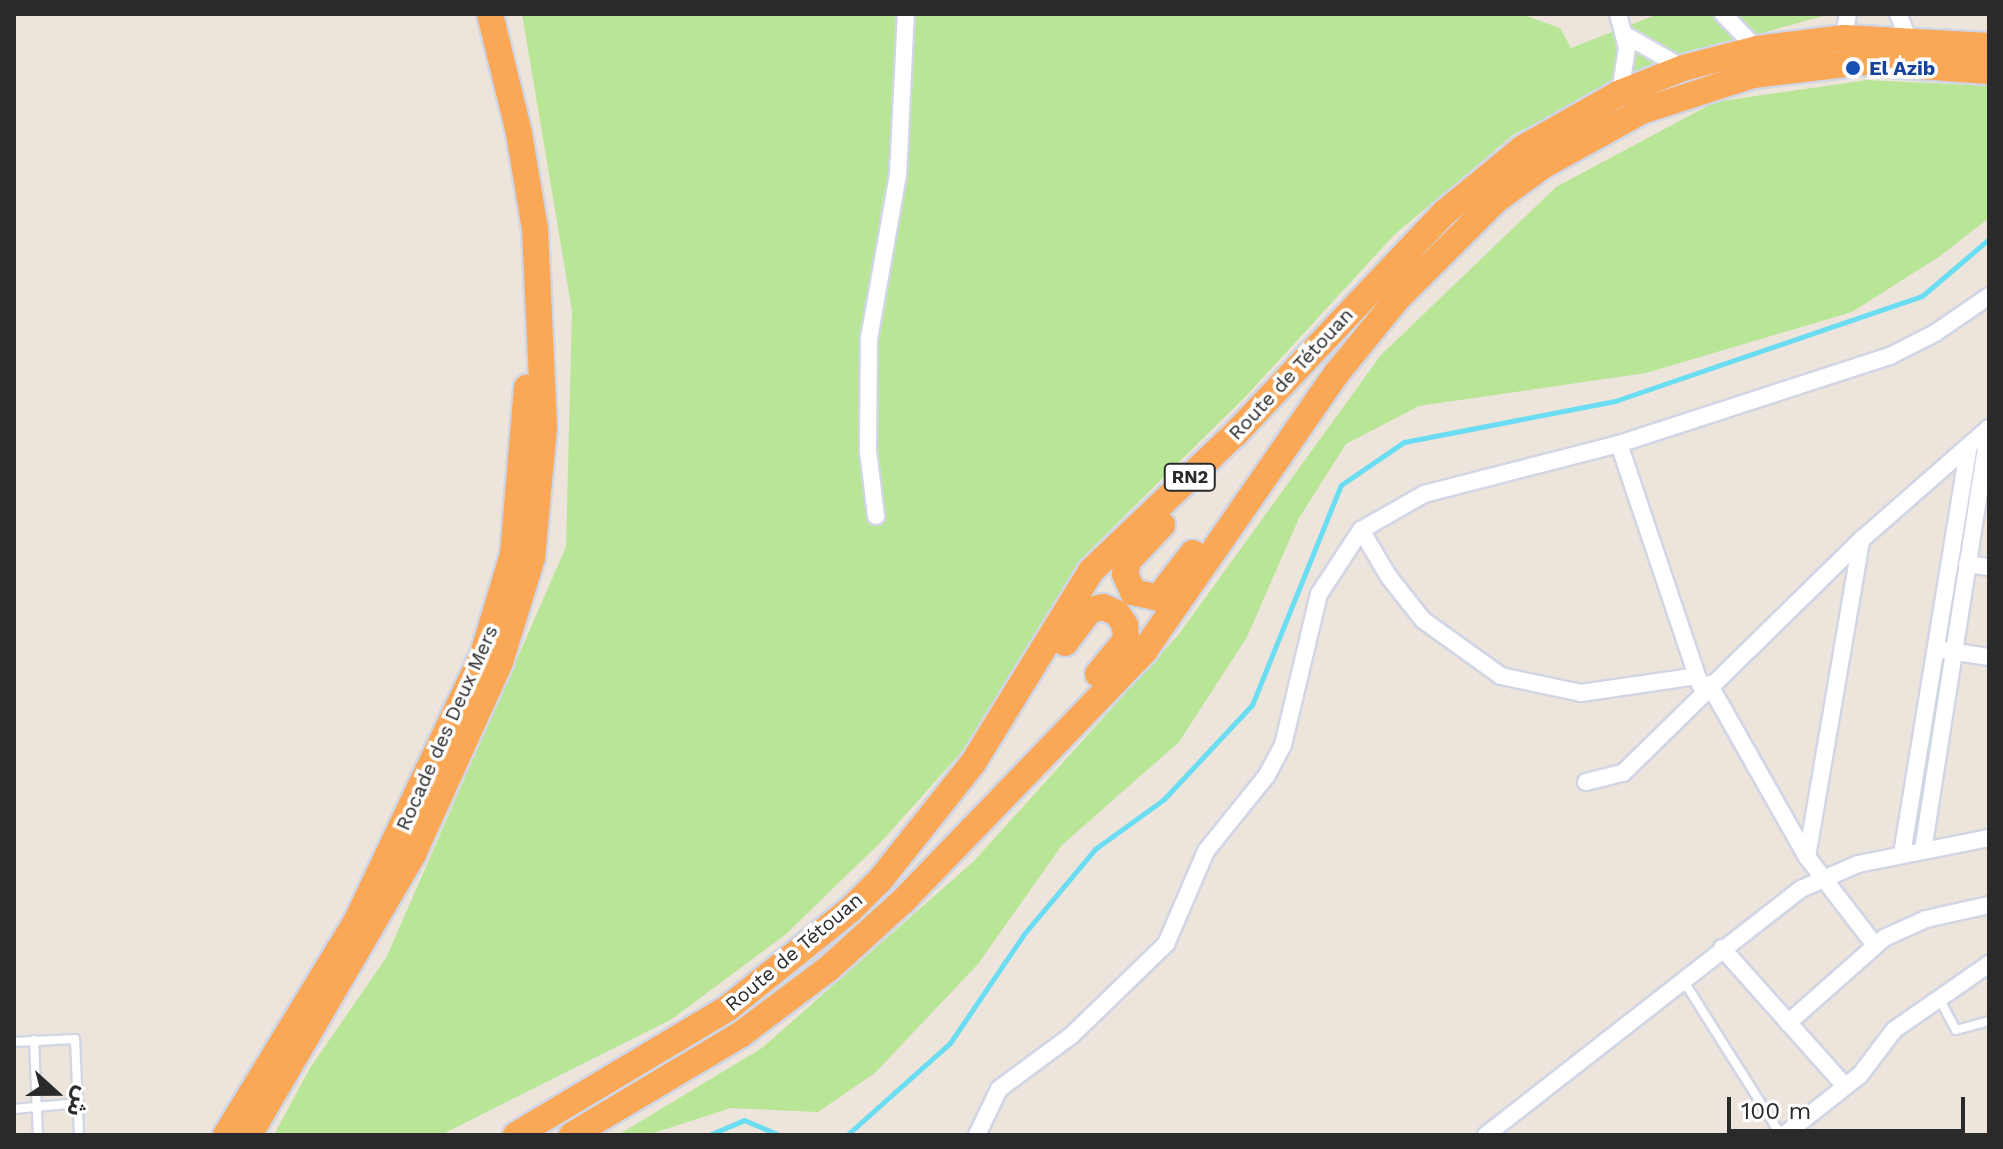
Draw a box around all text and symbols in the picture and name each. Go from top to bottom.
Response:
place label: El Azib [1869,56,1936,80]
marker: El Azib [1844,59,1862,77]
street label: Route de Tétouan [1223,303,1359,445]
road number: RN2 [1162,463,1218,491]
street label: Rocade des Deux Mers [391,622,503,834]
street label: Route de Tétouan [720,887,868,1017]
north arrow [16,1053,96,1133]
scale bar [1731,1081,1969,1131]
text: ش [62,1083,96,1120]
text: 100 m [1741,1097,1811,1125]

